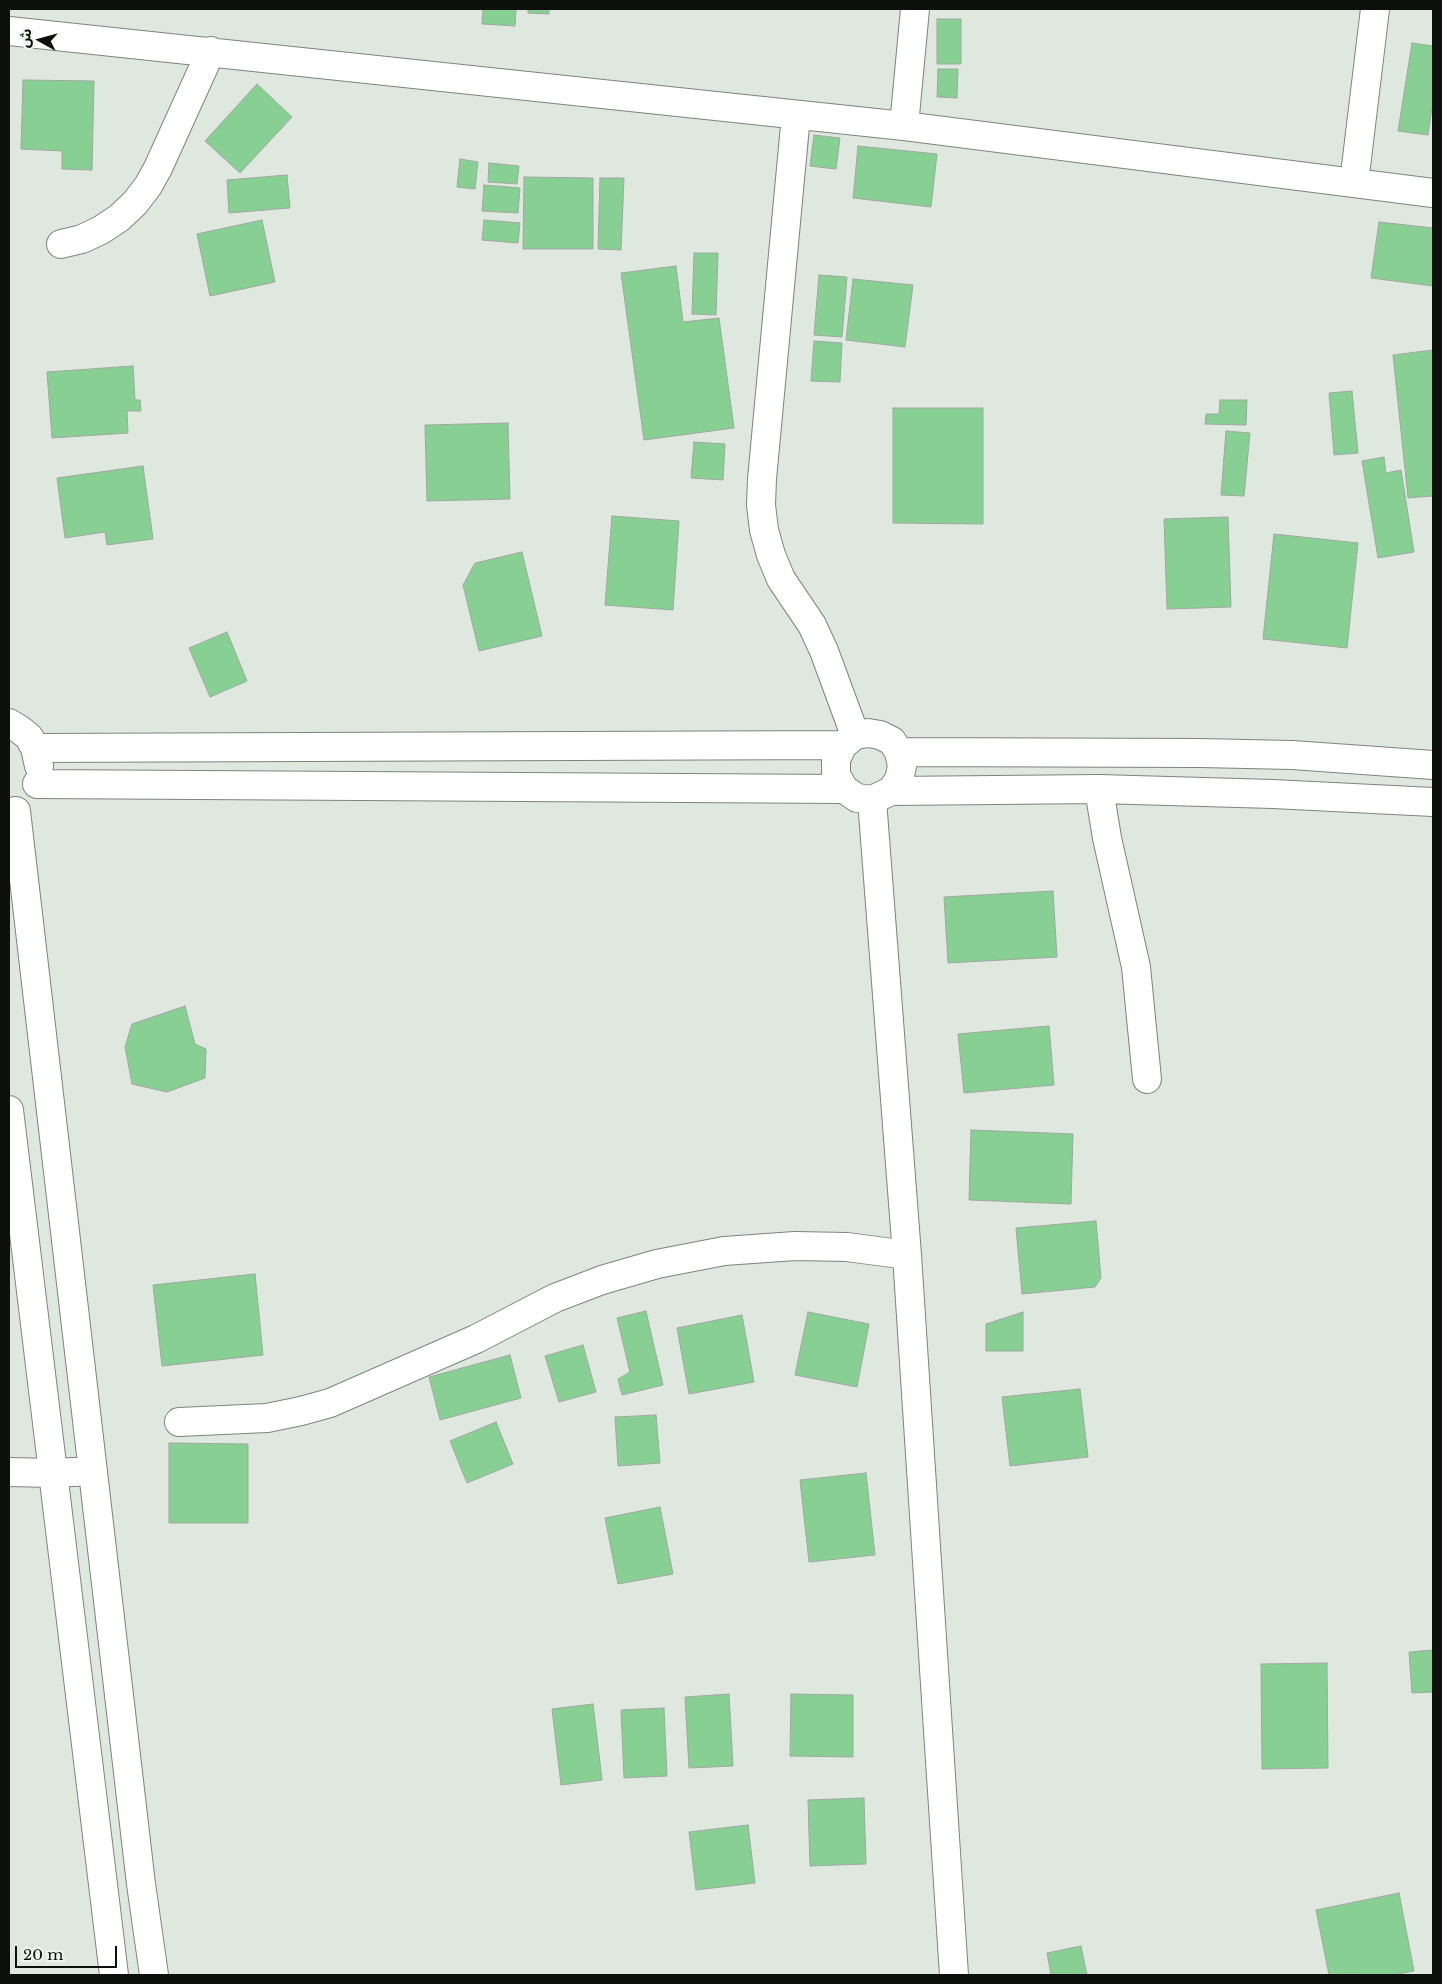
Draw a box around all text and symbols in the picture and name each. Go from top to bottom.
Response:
north arrow [15,15,65,65]
text: ش [15,28,35,49]
scale bar [18,1936,120,1968]
text: 20 m [23,1945,63,1964]

